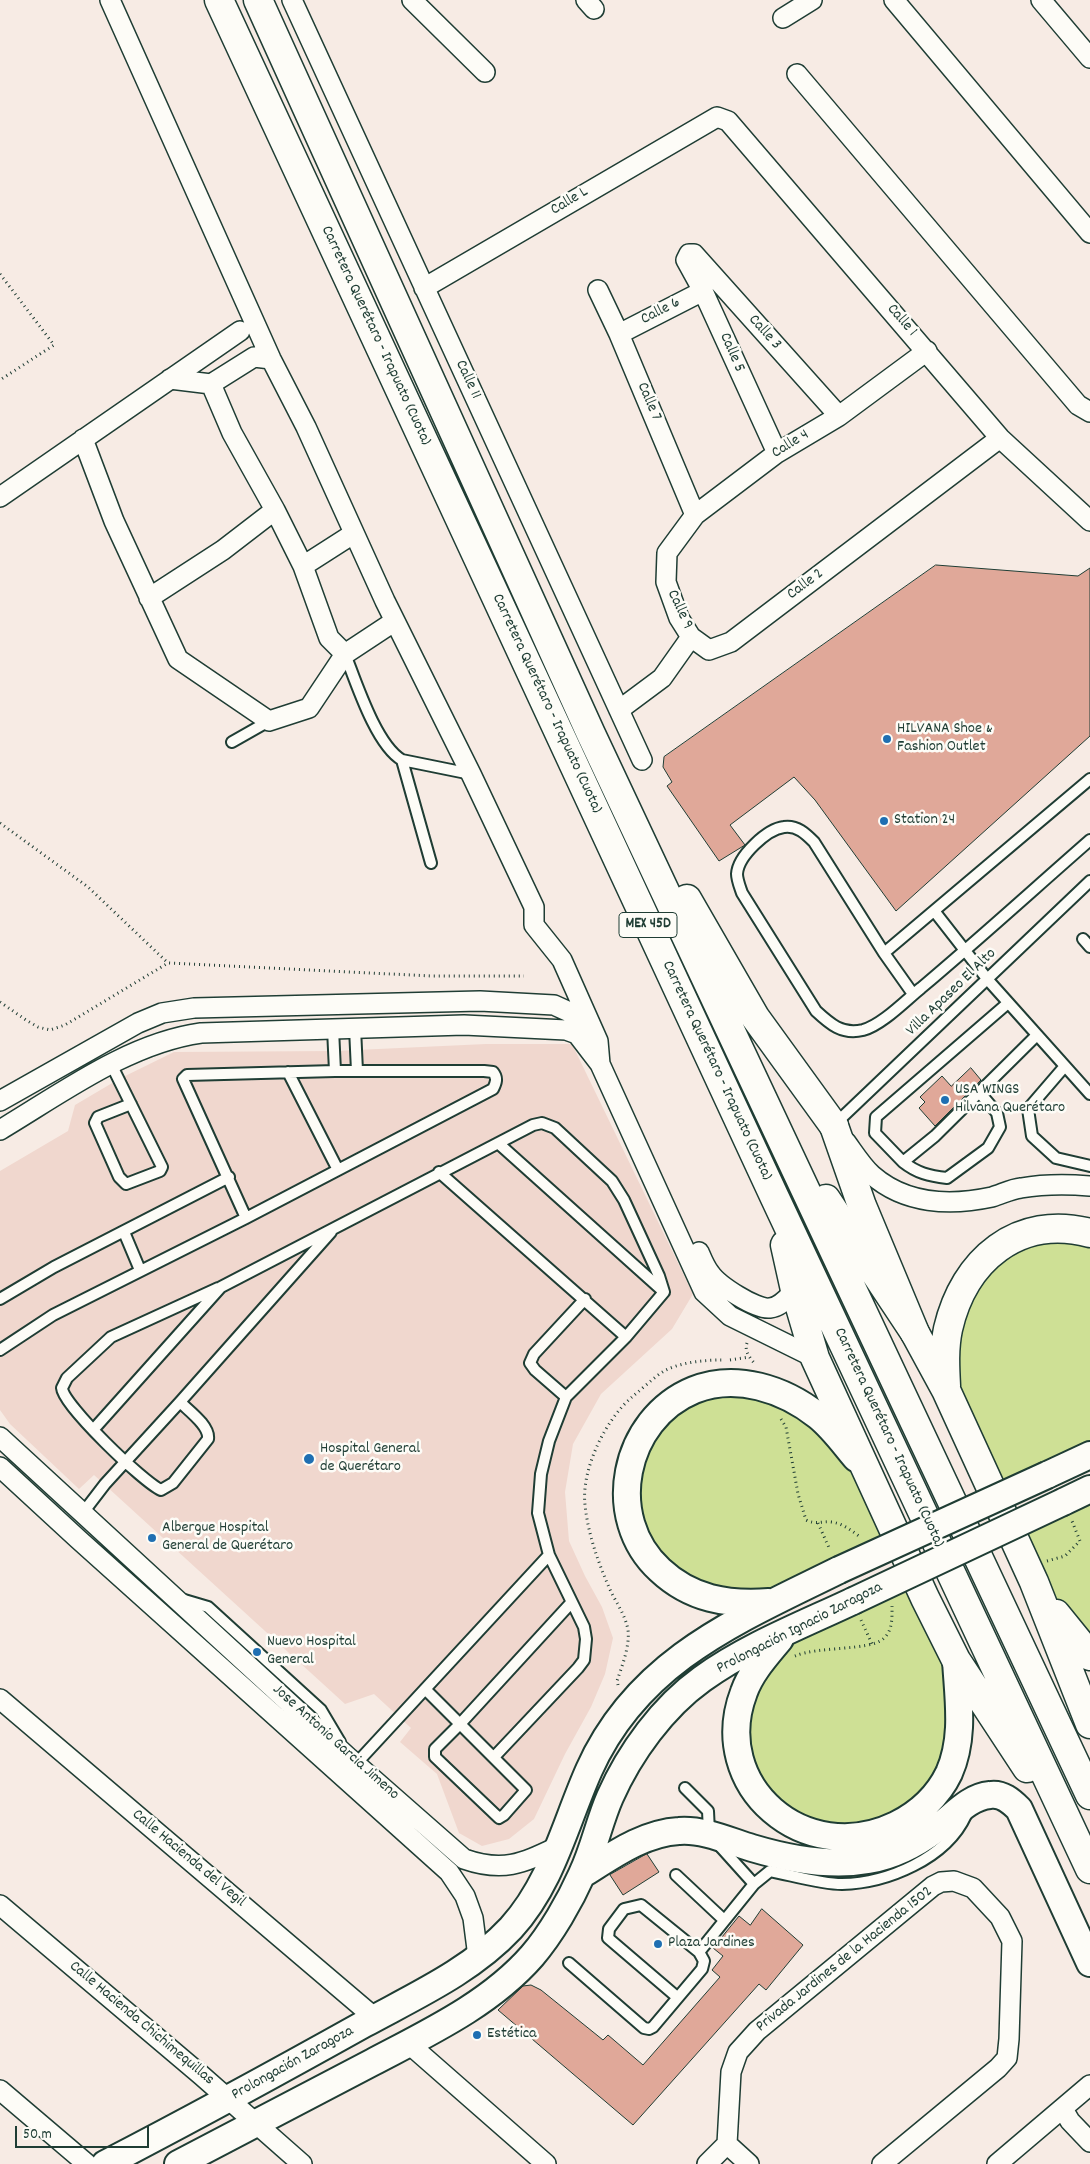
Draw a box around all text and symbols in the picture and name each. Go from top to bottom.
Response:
street label: Calle L [548,183,592,221]
street label: Carretera Querétaro - Irapuato (Cuota) [316,223,434,449]
street label: Calle 6 [638,294,684,330]
street label: Calle 1 [882,301,920,341]
street label: Calle 3 [743,311,785,355]
street label: Calle 5 [714,330,748,376]
street label: Calle 11 [450,357,484,403]
street label: Calle 7 [631,380,665,424]
street label: Calle 4 [769,426,813,464]
street label: Calle 2 [784,565,828,605]
street label: Calle 9 [662,587,696,633]
street label: Carretera Querétaro - Irapuato (Cuota) [487,591,605,817]
place label: HILVANA Shoe & Fashion Outlet [897,720,993,758]
marker: HILVANA Shoe & Fashion Outlet [881,733,893,745]
place label: Station 24 [894,811,955,831]
marker: Station 24 [878,815,890,827]
road number: MEX 45D [619,912,677,938]
street label: Villa Apaseo El Alto [903,945,1001,1041]
street label: Carretera Querétaro - Irapuato (Cuota) [657,958,775,1184]
place label: USA WINGS Hilvana Querétaro [955,1081,1065,1119]
marker: USA WINGS Hilvana Querétaro [939,1094,951,1106]
street label: Carretera Querétaro - Irapuato (Cuota) [829,1325,947,1551]
place label: Hospital General de Querétaro [320,1440,420,1478]
marker: Hospital General de Querétaro [302,1452,316,1466]
place label: Albergue Hospital General de Querétaro [162,1519,293,1557]
marker: Albergue Hospital General de Querétaro [146,1532,158,1544]
street label: Prolongación Ignacio Zaragoza [714,1579,886,1679]
place label: Nuevo Hospital General [267,1633,356,1671]
marker: Nuevo Hospital General [251,1646,263,1658]
street label: Jose Antonio Garcia Jimeno [268,1681,402,1805]
street label: Calle Hacienda del Vegil [127,1806,249,1912]
street label: Privada Jardines de la Hacienda 1502 [753,1883,937,2037]
place label: Plaza Jardines [668,1934,755,1954]
marker: Plaza Jardines [652,1938,664,1950]
street label: Calle Hacienda Chichimequillas [65,1958,217,2090]
street label: Prolongación Zaragoza [229,2023,357,2105]
place label: Estética [487,2025,537,2045]
marker: Estética [471,2029,483,2041]
scale bar [18,2116,151,2148]
text: 50 m [23,2124,52,2146]

